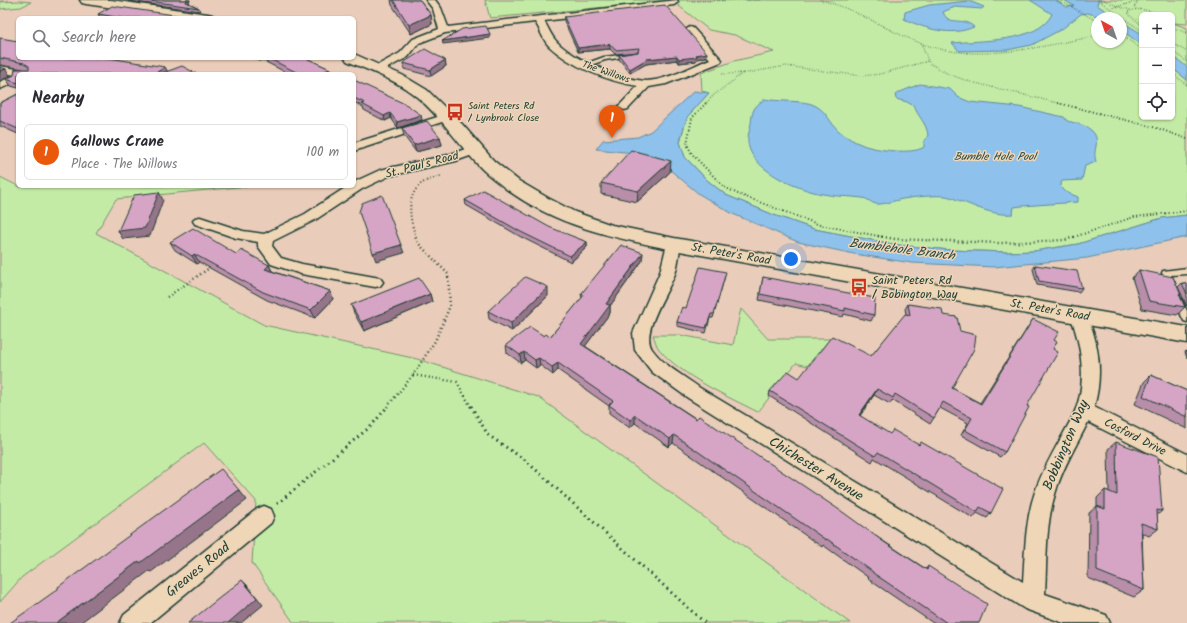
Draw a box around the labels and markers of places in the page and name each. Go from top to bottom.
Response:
place label: Saint Peters Rd / Lynbrook Close [468,98,540,126]
bus stop icon: Saint Peters Rd / Lynbrook Close [445,102,465,122]
pin: 1 [599,105,625,138]
place label: Saint Peters Rd / Bobington Way [872,271,958,304]
bus stop icon: Saint Peters Rd / Bobington Way [849,277,869,297]

